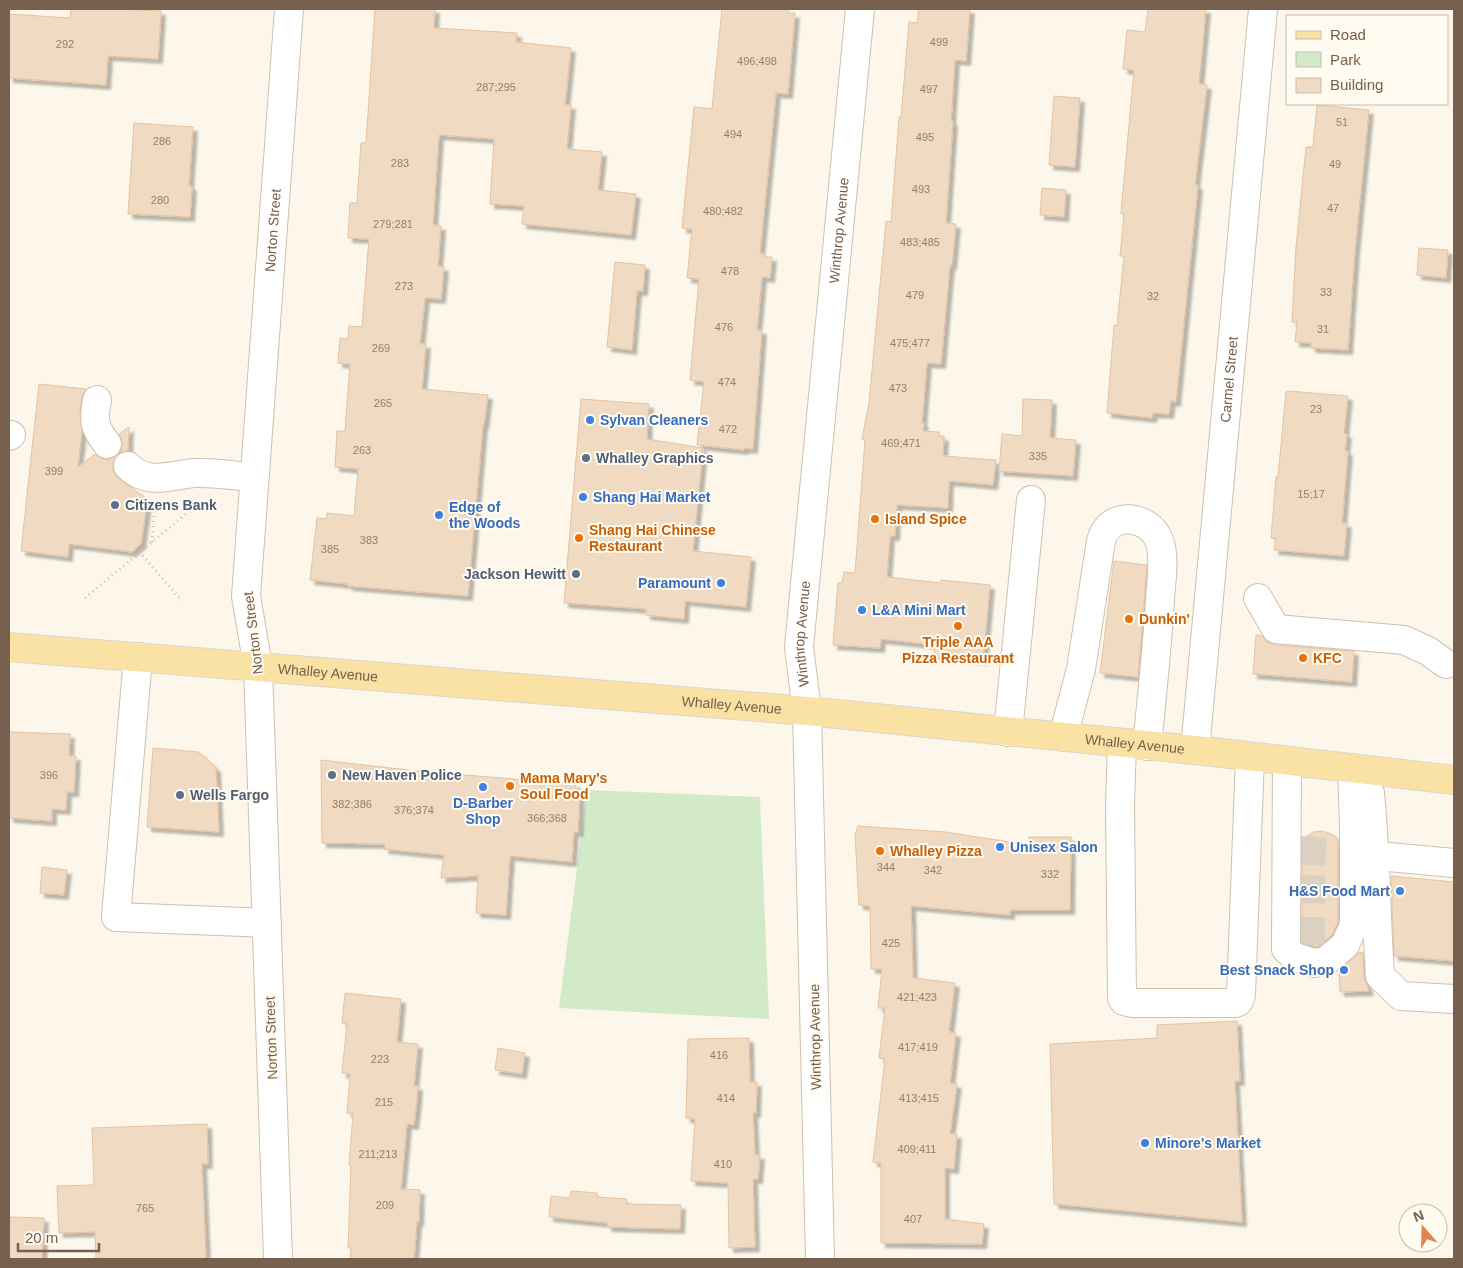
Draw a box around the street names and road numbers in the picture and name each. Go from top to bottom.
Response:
street label: Winthrop Avenue [826,177,852,284]
street label: Norton Street [262,188,284,272]
street label: Carmel Street [1217,336,1241,423]
street label: Winthrop Avenue [791,580,813,688]
street label: Norton Street [240,591,266,675]
street label: Whalley Avenue [277,661,379,685]
street label: Whalley Avenue [681,693,782,717]
street label: Whalley Avenue [1084,731,1186,757]
street label: Winthrop Avenue [806,983,824,1090]
street label: Norton Street [262,996,280,1080]

